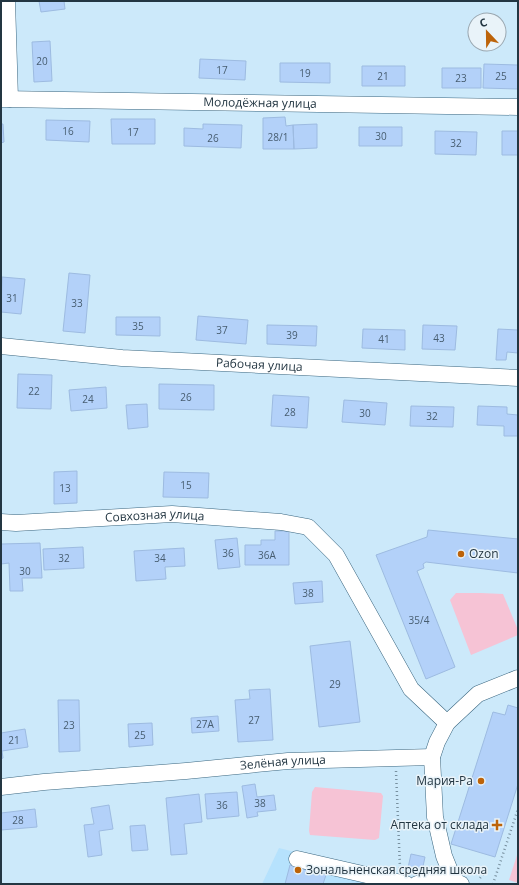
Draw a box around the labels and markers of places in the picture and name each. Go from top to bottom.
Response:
place label: Ozon [469,545,499,562]
marker: Ozon [456,549,466,559]
place label: Мария-Ра [416,772,473,789]
marker: Мария-Ра [476,776,486,786]
place label: Аптека от склада [391,816,489,833]
marker: Аптека от склада [492,820,502,830]
place label: Зональненская средняя школа [306,861,487,878]
marker: Зональненская средняя школа [293,865,303,875]

